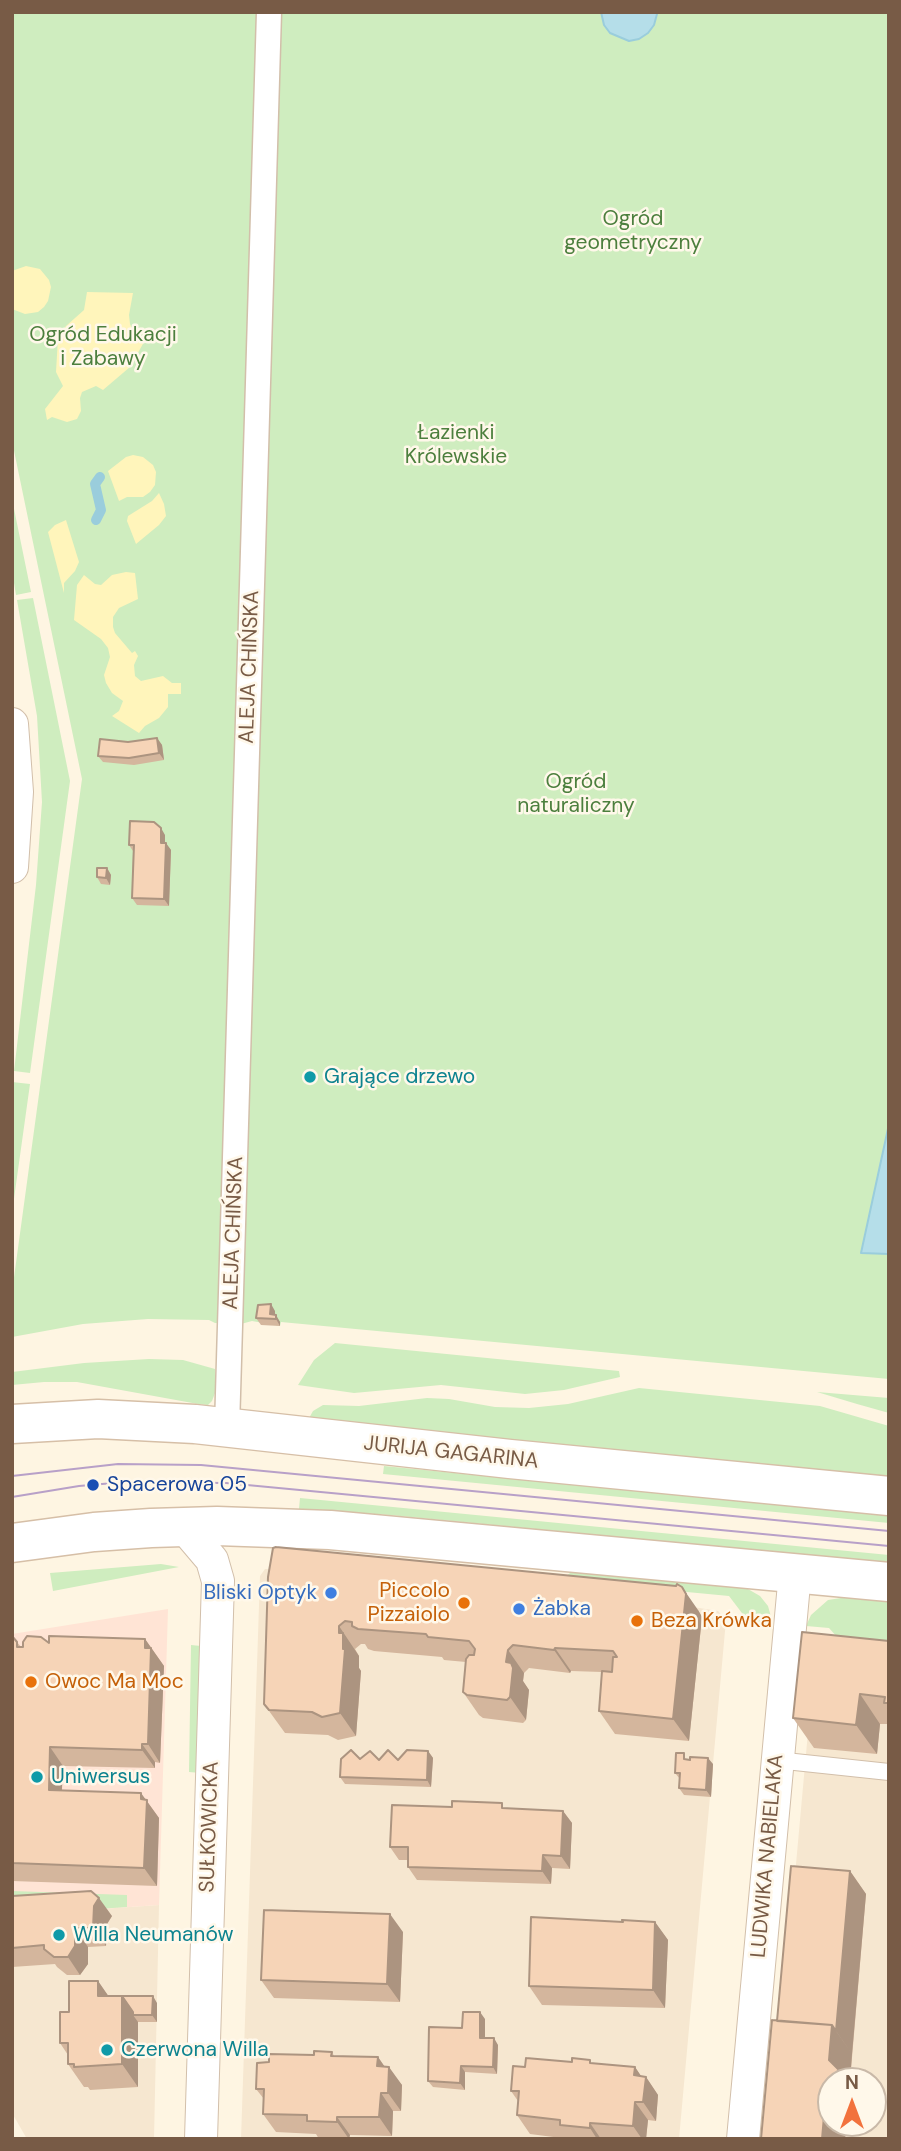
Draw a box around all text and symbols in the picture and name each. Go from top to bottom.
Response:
park label: Ogród geometryczny [564,206,702,256]
park label: Ogród Edukacji i Zabawy [29,322,177,372]
park label: Łazienki Królewskie [405,420,507,470]
street label: ALEJA CHIŃSKA [235,590,265,744]
park label: Ogród naturaliczny [517,769,635,819]
place label: Grające drzewo [324,1064,475,1090]
marker: Grające drzewo [302,1069,318,1085]
street label: ALEJA CHIŃSKA [219,1156,249,1310]
street label: JURIJA GAGARINA [362,1431,540,1475]
place label: Spacerowa 05 [107,1472,247,1498]
marker: Spacerowa 05 [85,1477,101,1493]
place label: Piccolo Pizzaiolo [367,1578,450,1628]
place label: Bliski Optyk [203,1580,317,1606]
marker: Bliski Optyk [323,1585,339,1601]
marker: Piccolo Pizzaiolo [456,1595,472,1611]
place label: Żabka [533,1596,591,1622]
marker: Żabka [511,1601,527,1617]
place label: Beza Krówka [651,1608,772,1634]
marker: Beza Krówka [629,1613,645,1629]
place label: Owoc Ma Moc [45,1669,184,1695]
marker: Owoc Ma Moc [23,1674,39,1690]
street label: LUDWIKA NABIELAKA [747,1753,789,1959]
street label: SUŁKOWICKA [195,1761,225,1893]
place label: Uniwersus [51,1764,150,1790]
marker: Uniwersus [29,1769,45,1785]
place label: Willa Neumanów [73,1922,233,1948]
marker: Willa Neumanów [51,1927,67,1943]
place label: Czerwona Willa [121,2037,269,2063]
marker: Czerwona Willa [99,2042,115,2058]
north arrow [817,2067,887,2137]
text: N [845,2070,859,2095]

